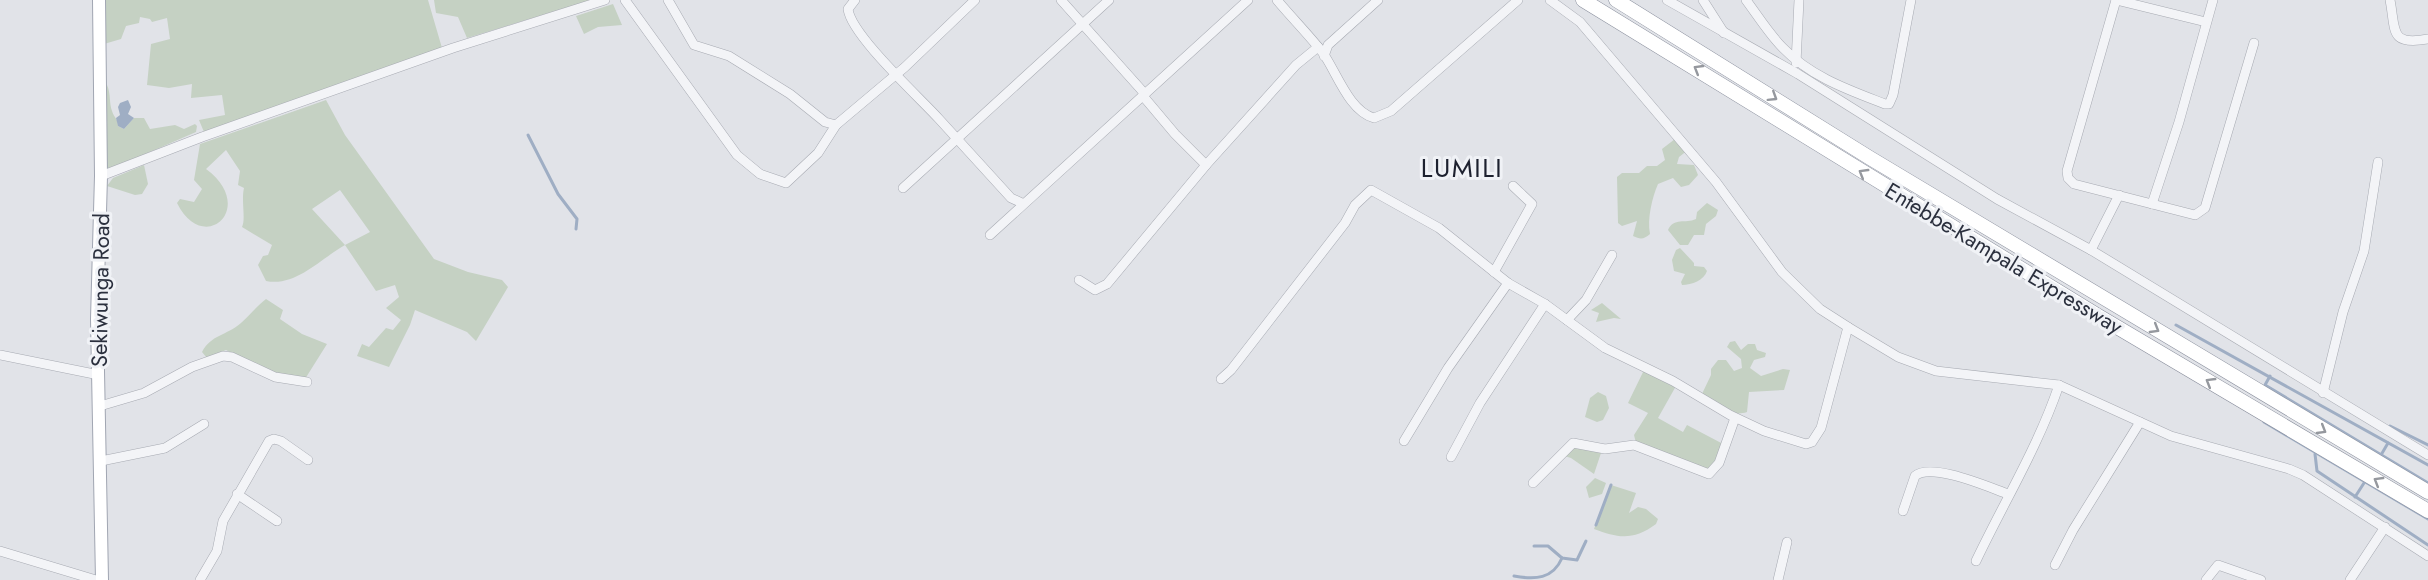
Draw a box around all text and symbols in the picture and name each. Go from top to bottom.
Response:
one-way arrow [1694,65,1704,76]
one-way arrow [1767,90,1777,102]
district label: LUMILI [1421,149,1503,187]
one-way arrow [1859,168,1869,180]
street label: Entebbe-Kampala Expressway [1879,174,2129,342]
street label: Sekiwunga Road [83,213,117,367]
one-way arrow [2149,322,2159,334]
one-way arrow [2206,377,2216,389]
one-way arrow [2316,422,2326,434]
one-way arrow [2374,476,2384,488]

